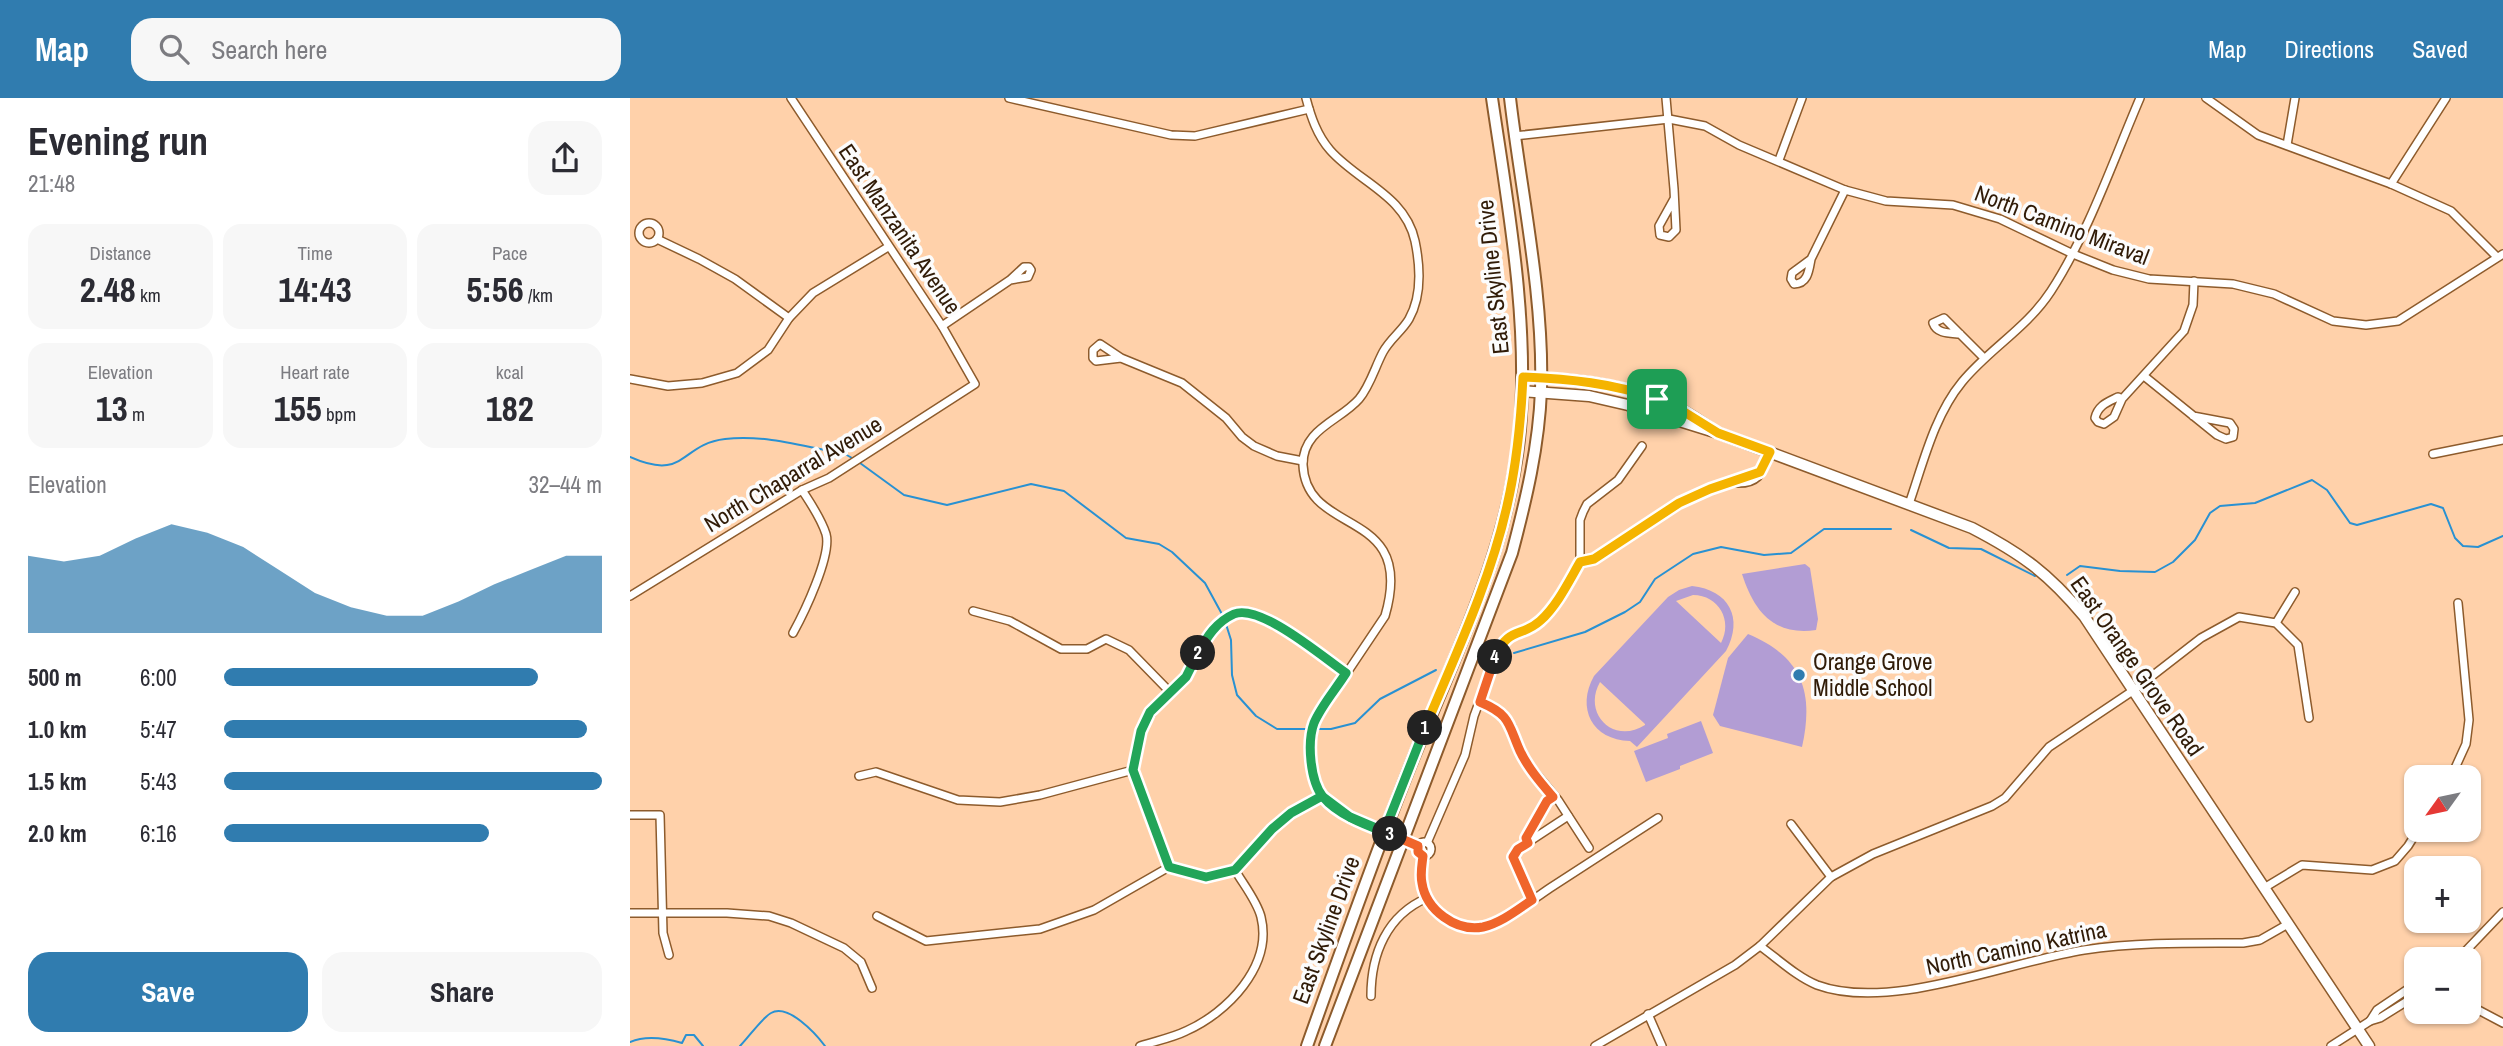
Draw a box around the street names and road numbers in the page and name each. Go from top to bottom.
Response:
street label: East Manzanita Avenue [832,138,969,320]
street label: North Camino Miraval [1971,177,2154,272]
street label: East Skyline Drive [1469,198,1516,356]
street label: North Chaparral Avenue [698,408,887,539]
street label: East Orange Grove Road [2064,570,2211,762]
street label: East Skyline Drive [1284,852,1367,1008]
street label: North Camino Katrina [1923,913,2109,982]

